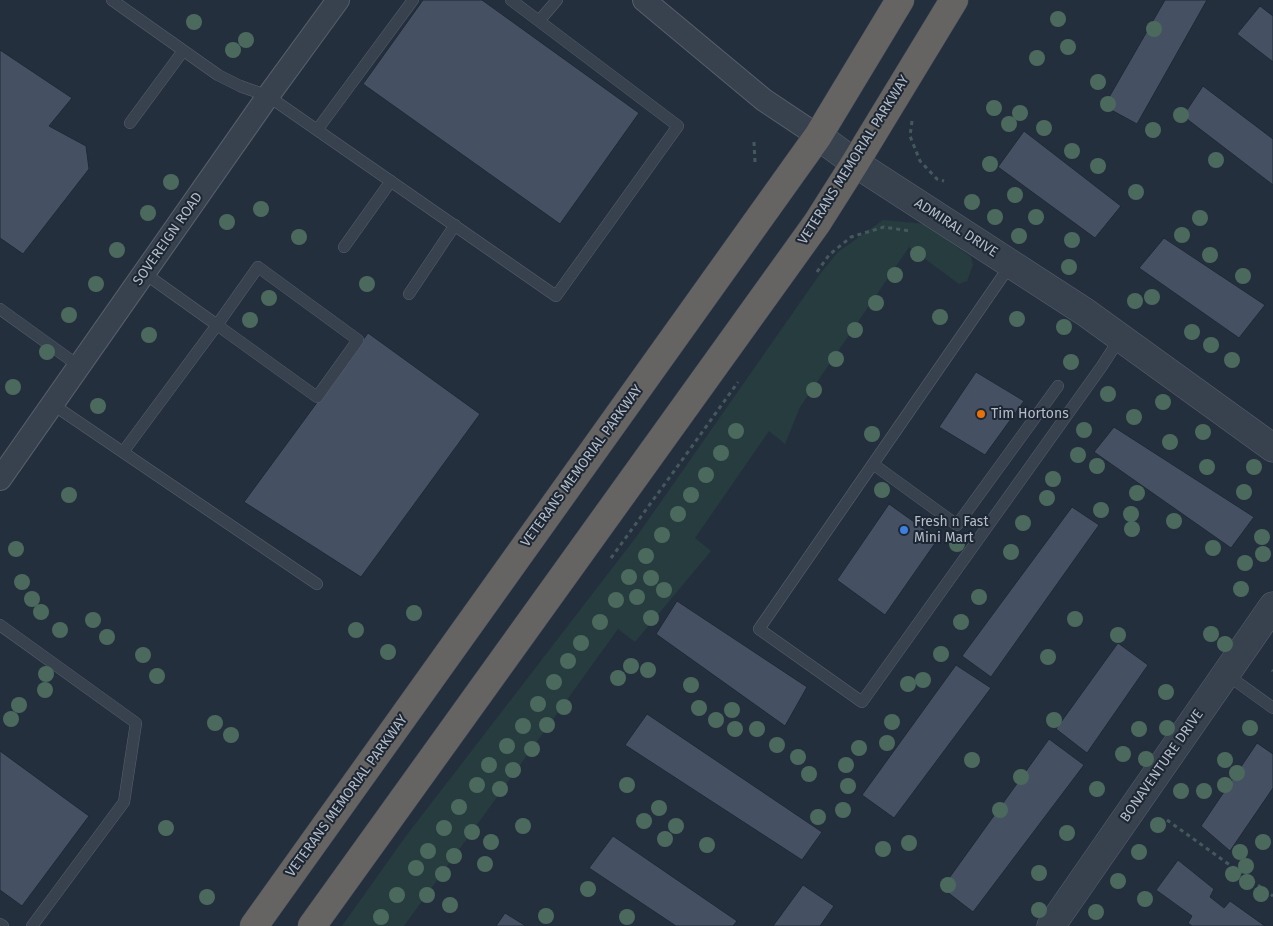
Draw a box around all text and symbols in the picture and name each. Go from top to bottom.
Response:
street label: VETERANS MEMORIAL PARKWAY [795,72,913,248]
street label: SOVEREIGN ROAD [130,189,206,289]
street label: ADMIRAL DRIVE [911,195,1001,261]
street label: VETERANS MEMORIAL PARKWAY [518,382,646,550]
place label: Tim Hortons [991,406,1069,422]
marker: Tim Hortons [975,408,987,420]
place label: Fresh n Fast Mini Mart [914,514,988,546]
marker: Fresh n Fast Mini Mart [898,524,910,536]
street label: BONAVENTURE DRIVE [1117,707,1207,825]
street label: VETERANS MEMORIAL PARKWAY [283,712,411,880]

